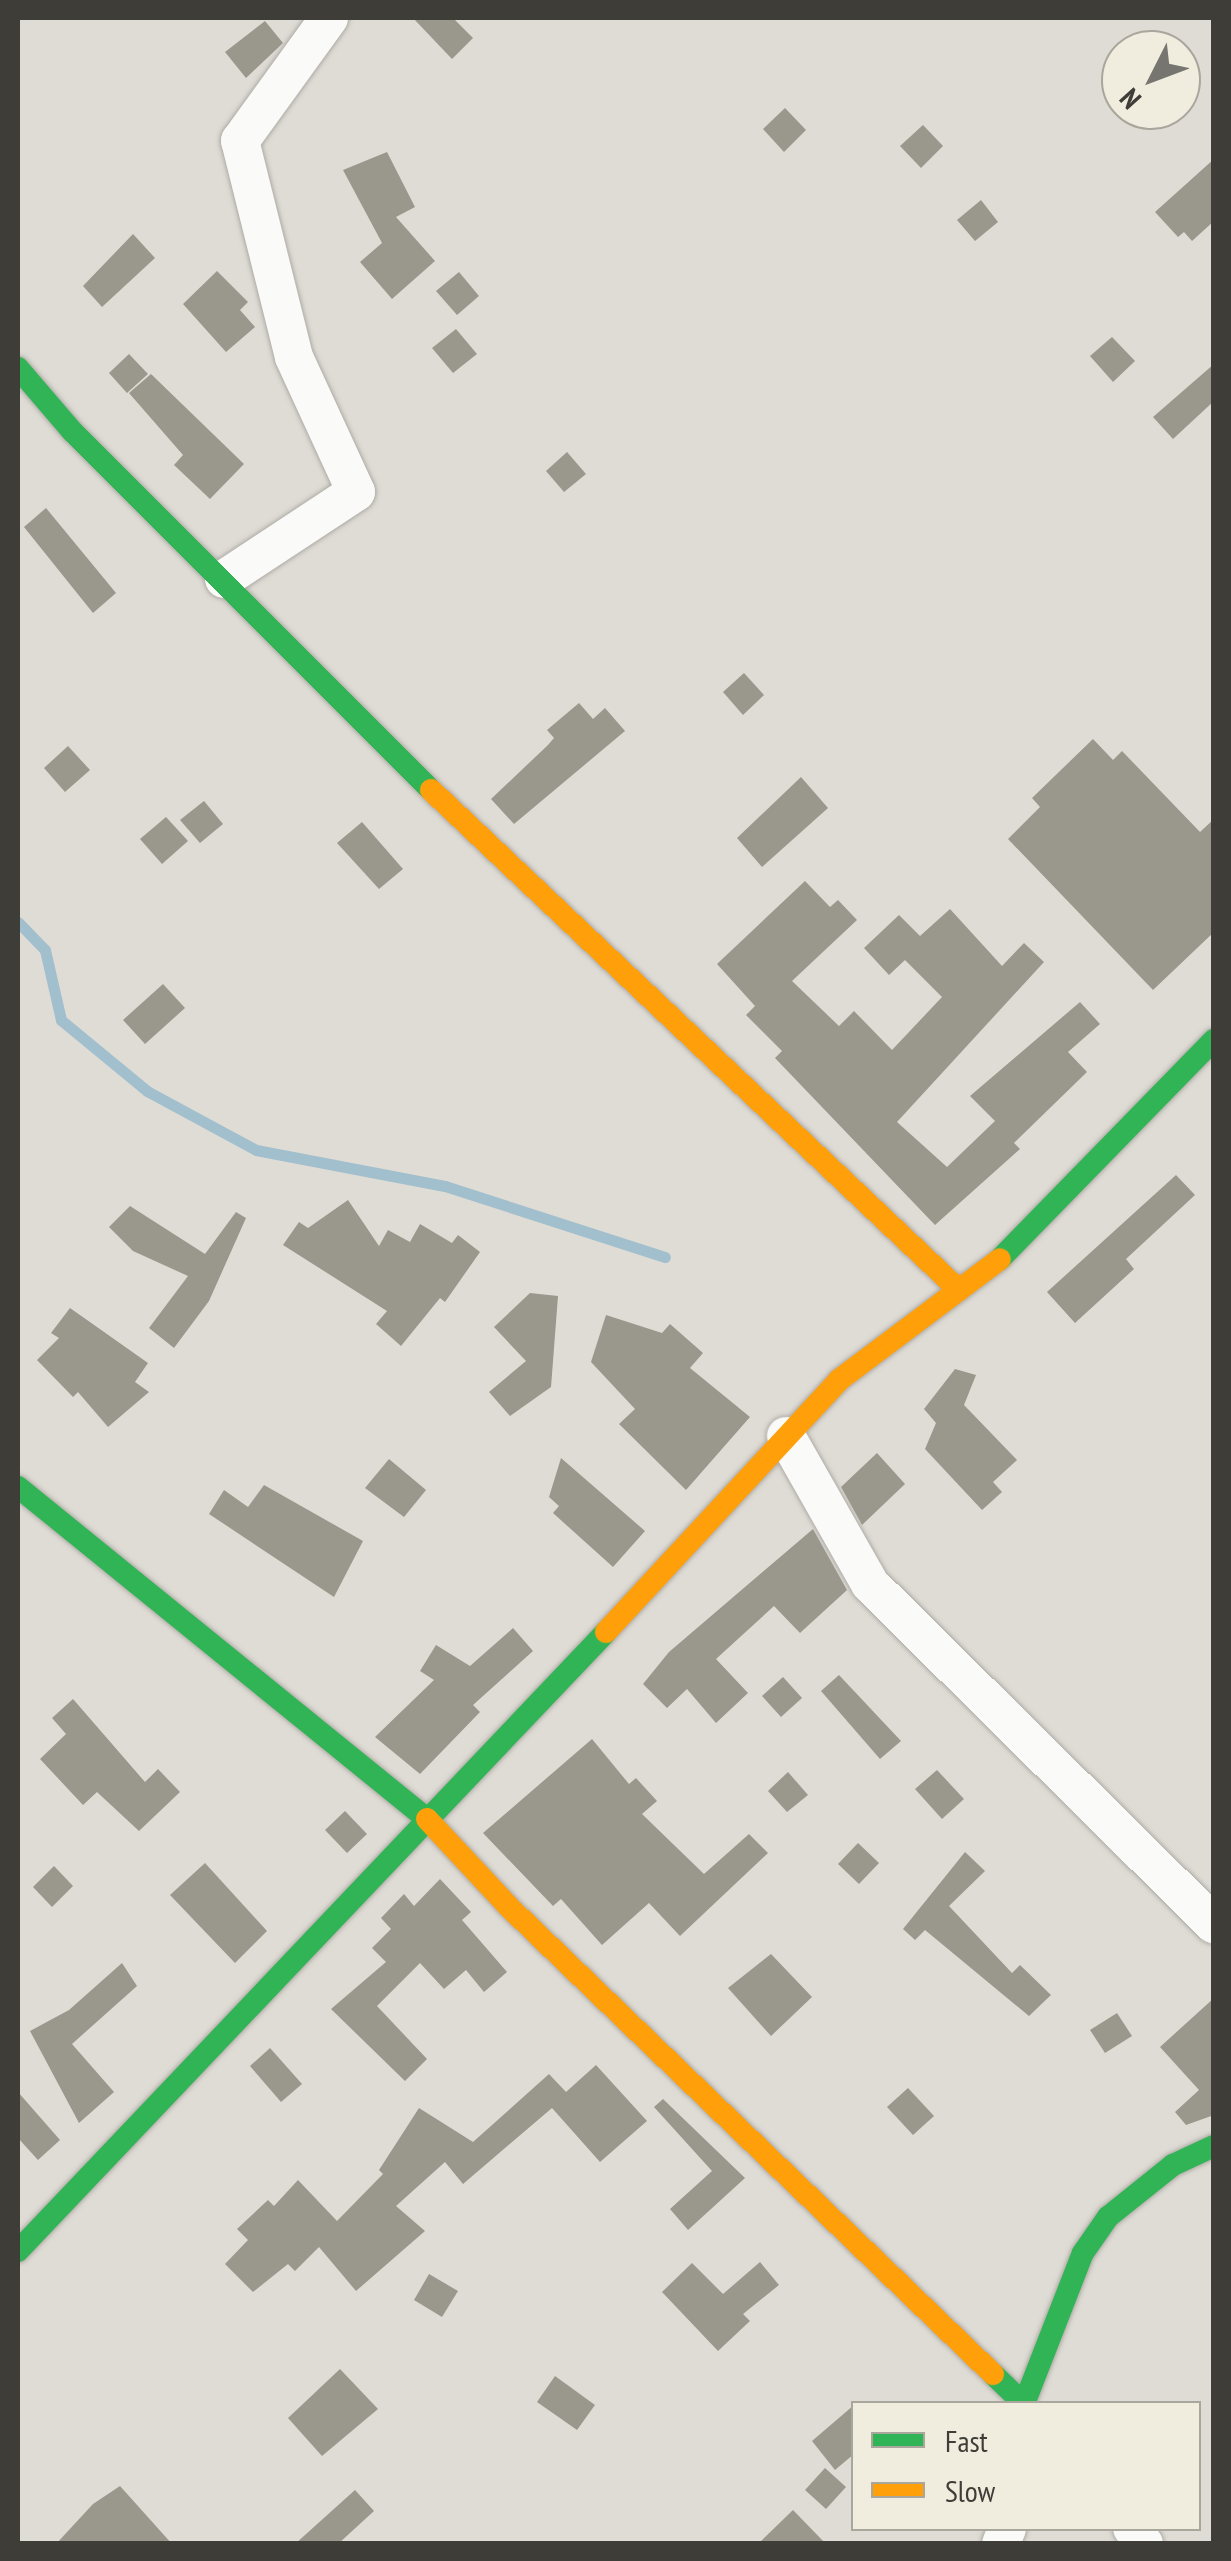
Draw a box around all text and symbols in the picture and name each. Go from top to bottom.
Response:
north arrow [1101,30,1201,130]
text: N [1111,81,1149,117]
legend [851,2401,1201,2531]
text: Fast [945,2421,988,2460]
text: Slow [945,2471,995,2510]

